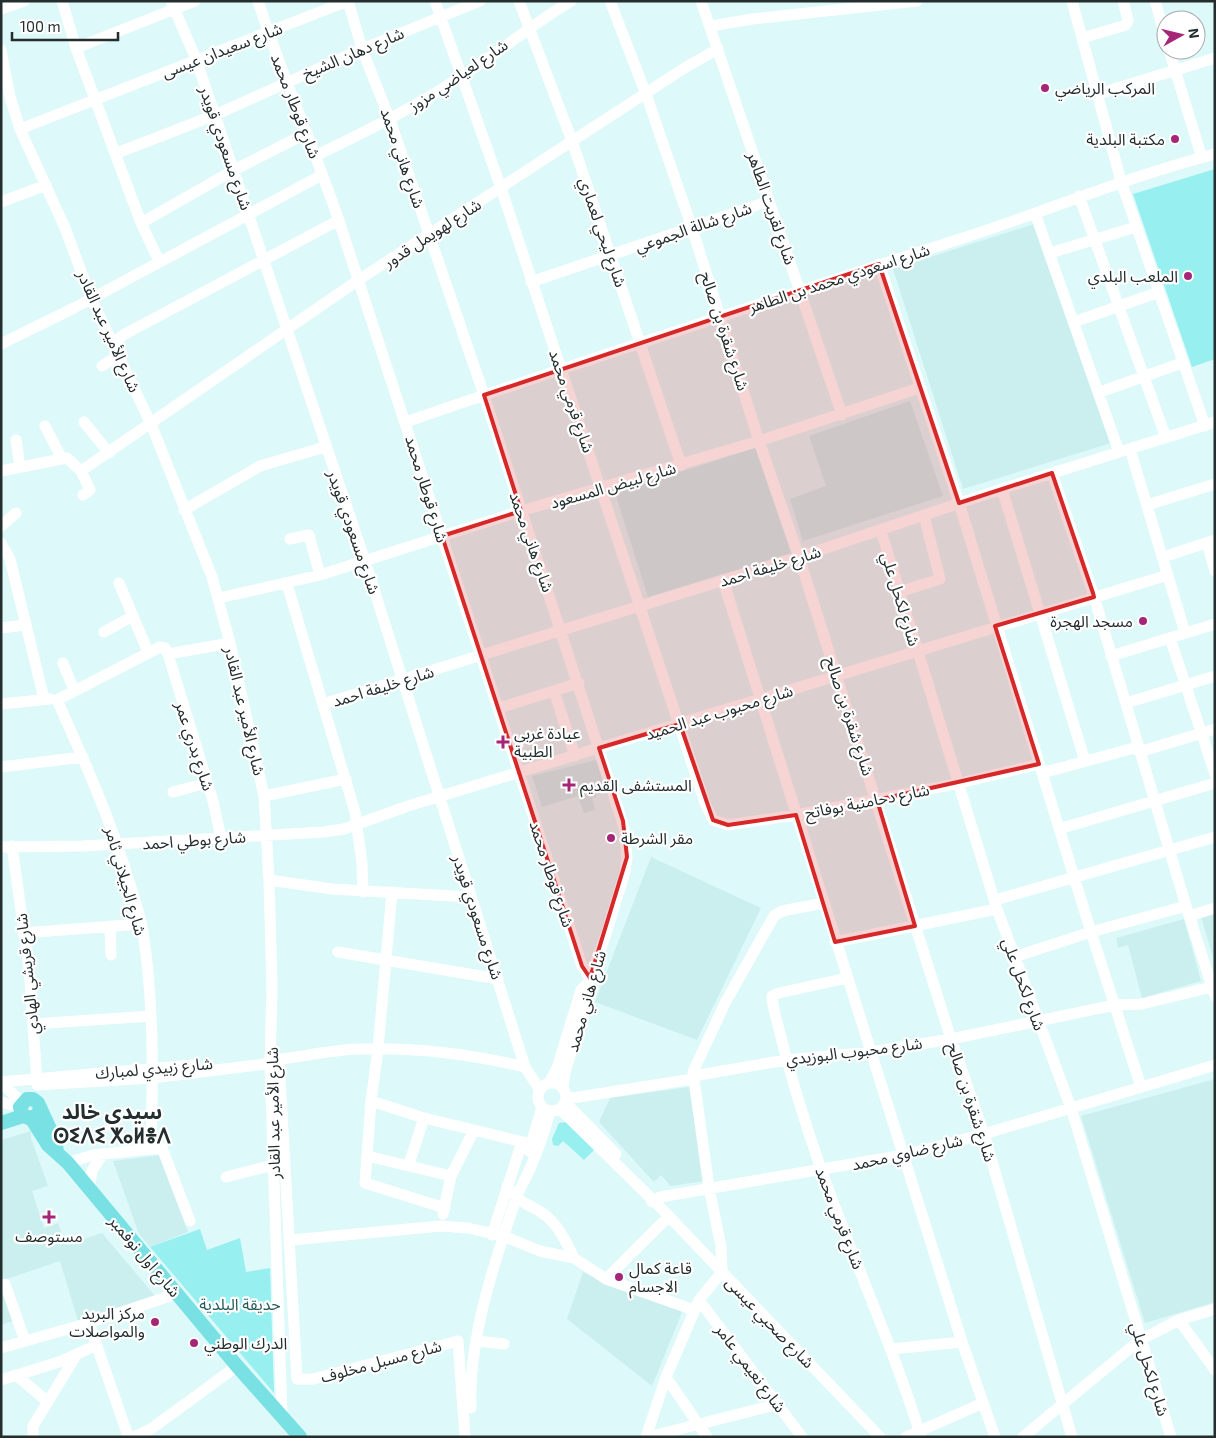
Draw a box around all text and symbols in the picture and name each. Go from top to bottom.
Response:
scale bar [12,10,119,42]
north arrow [1156,10,1206,60]
text: 100 m [20,17,61,35]
street label: شارع سعيدان عيسى [159,18,286,85]
street label: شارع دهان الشيخ [299,23,408,86]
text: N [1185,27,1203,39]
street label: شارع لعياضي مزوز [404,34,513,119]
street label: شارع قوطار محمد [264,51,325,162]
place label: المركب الرياضي [1055,78,1155,101]
street label: شارع مسعودي قويدر [192,82,257,214]
marker: المركب الرياضي [1039,82,1051,94]
street label: شارع هاني محمد [374,105,429,212]
place label: مكتبة البلدية [1086,129,1165,148]
marker: مكتبة البلدية [1169,133,1181,145]
street label: شارع لقريت الطاهر [740,148,801,268]
street label: شارع ليحي لعماري [572,174,631,291]
street label: شارع لهويمل قدور [379,194,486,275]
street label: شارع شالة الجموعي [632,198,755,259]
street label: شارع اسعودي محمد بن الطاهر [745,239,933,320]
street label: شارع الأمير عبد القادر [70,266,145,396]
place label: الملعب البلدي [1088,266,1178,289]
street label: شارع شقرة بن صالح [693,269,754,394]
marker: الملعب البلدي [1182,270,1194,282]
street label: شارع قرمي محمد [542,347,599,456]
street label: شارع قوطار محمد [398,433,453,546]
street label: شارع لبيض المسعود [548,457,679,515]
street label: شارع مسعودي قويدر [320,466,385,598]
street label: شارع هاني محمد [503,489,558,596]
street label: شارع خليفة احمد [717,541,824,594]
street label: شارع لكحل علي [874,550,925,649]
place label: مسجد الهجرة [1050,611,1133,631]
marker: مسجد الهجرة [1137,615,1149,627]
street label: شارع الأمير عبد القادر [217,644,270,778]
street label: شارع شقرة بن صالح [818,654,879,779]
street label: شارع خليفة احمد [330,661,437,714]
street label: شارع محبوب عبد الحميد [643,680,796,747]
street label: شارع بدري عمر [168,698,219,794]
place label: عيادة غربي الطبية [514,723,580,760]
marker: عيادة غربي الطبية [496,735,510,749]
place label: المستشفى القديم [580,775,692,798]
marker: المستشفى القديم [562,778,576,792]
street label: شارع دحامنية بوفاتح [803,779,932,826]
street label: شارع قوطار محمد [523,818,579,931]
street label: شارع الجيلاني ثامر [98,823,151,939]
street label: شارع بوطي احمد [142,826,247,857]
place label: مقر الشرطة [621,828,693,848]
marker: مقر الشرطة [605,832,617,844]
street label: شارع مسعودي قويدر [445,851,508,983]
street label: شارع قريشي الهادي [11,912,46,1036]
street label: شارع لكحل علي [995,935,1050,1034]
street label: شارع هاني محمد [562,948,613,1055]
street label: شارع محبوب البوزيدي [784,1033,924,1072]
street label: شارع شقرة بن صالح [940,1040,1001,1165]
street label: شارع الأمير عبد القادر [262,1047,287,1180]
street label: شارع زبيدي لمبارك [94,1053,214,1086]
district label: سيدي خالد ⵙⵉⴷⵉ ⵅⴰⵍⴻⴷ [53,1098,172,1147]
street label: شارع ضاوي محمد [850,1130,965,1177]
street label: شارع قرمي محمد [809,1164,869,1273]
marker: مستوصف [42,1210,56,1224]
street label: شارع اول نوفمبر [102,1210,185,1303]
place label: مستوصف [15,1226,83,1246]
place label: قاعة كمال الاجسام [629,1258,692,1299]
marker: قاعة كمال الاجسام [613,1271,625,1283]
street label: شارع صحبي عيسى [719,1272,819,1374]
park label: حديقة البلدية [199,1294,281,1313]
place label: مركز البريد والمواصلات [69,1303,145,1341]
marker: مركز البريد والمواصلات [149,1316,161,1328]
street label: شارع نعيمي عامر [708,1319,791,1418]
street label: شارع لكحل علي [1123,1320,1174,1419]
place label: الدرك الوطني [204,1333,287,1356]
street label: شارع مسبل مخلوف [318,1335,444,1390]
marker: الدرك الوطني [188,1337,200,1349]

